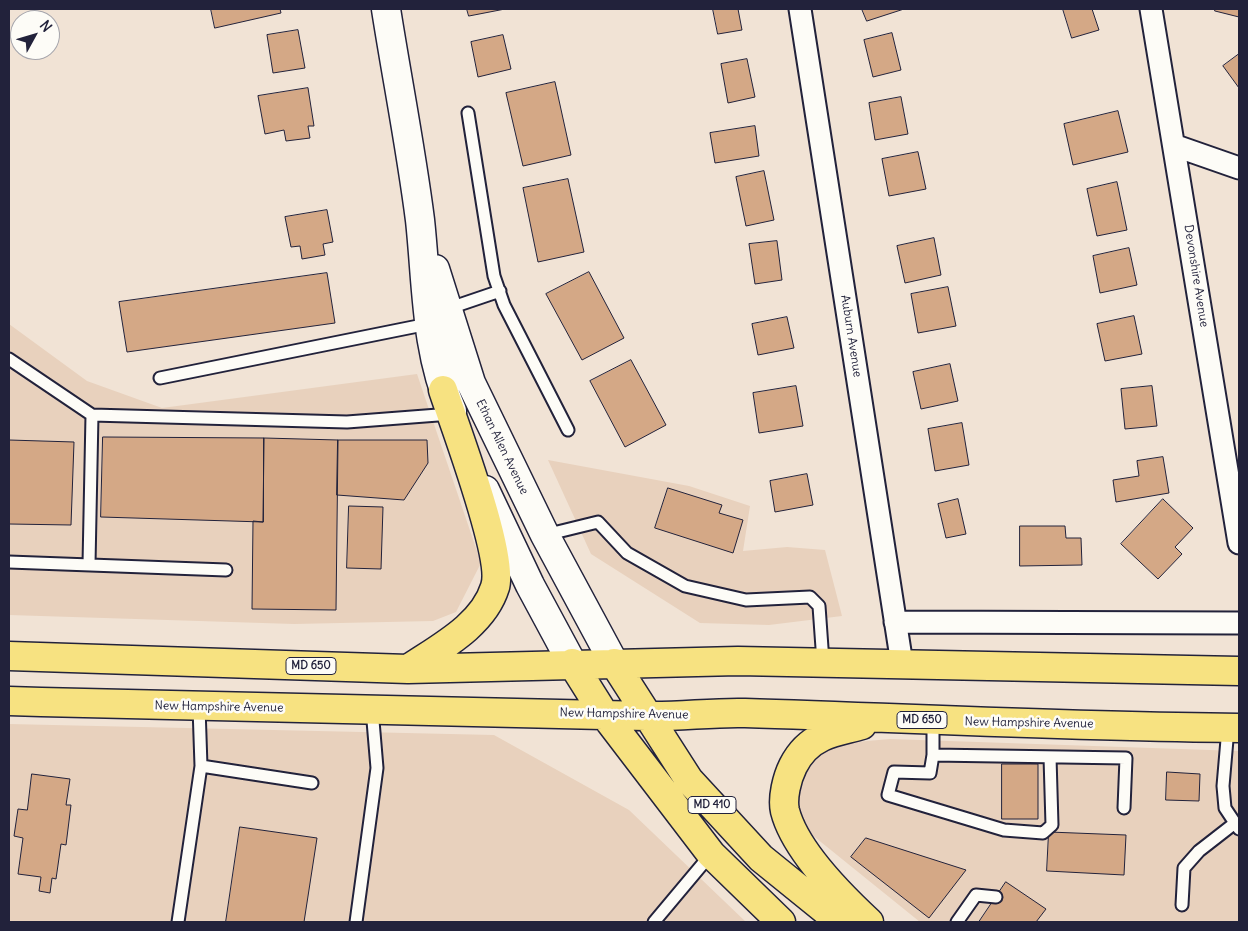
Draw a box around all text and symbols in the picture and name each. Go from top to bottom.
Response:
north arrow [10,10,60,60]
text: N [36,17,56,36]
street label: Devonshire Avenue [1181,224,1211,328]
street label: Auburn Avenue [837,294,865,378]
street label: Ethan Allen Avenue [473,397,531,497]
road number: MD 650 [286,658,336,674]
street label: New Hampshire Avenue [154,699,284,715]
street label: New Hampshire Avenue [559,706,689,722]
road number: MD 650 [897,712,947,728]
street label: New Hampshire Avenue [964,715,1094,731]
road number: MD 410 [688,796,736,814]

